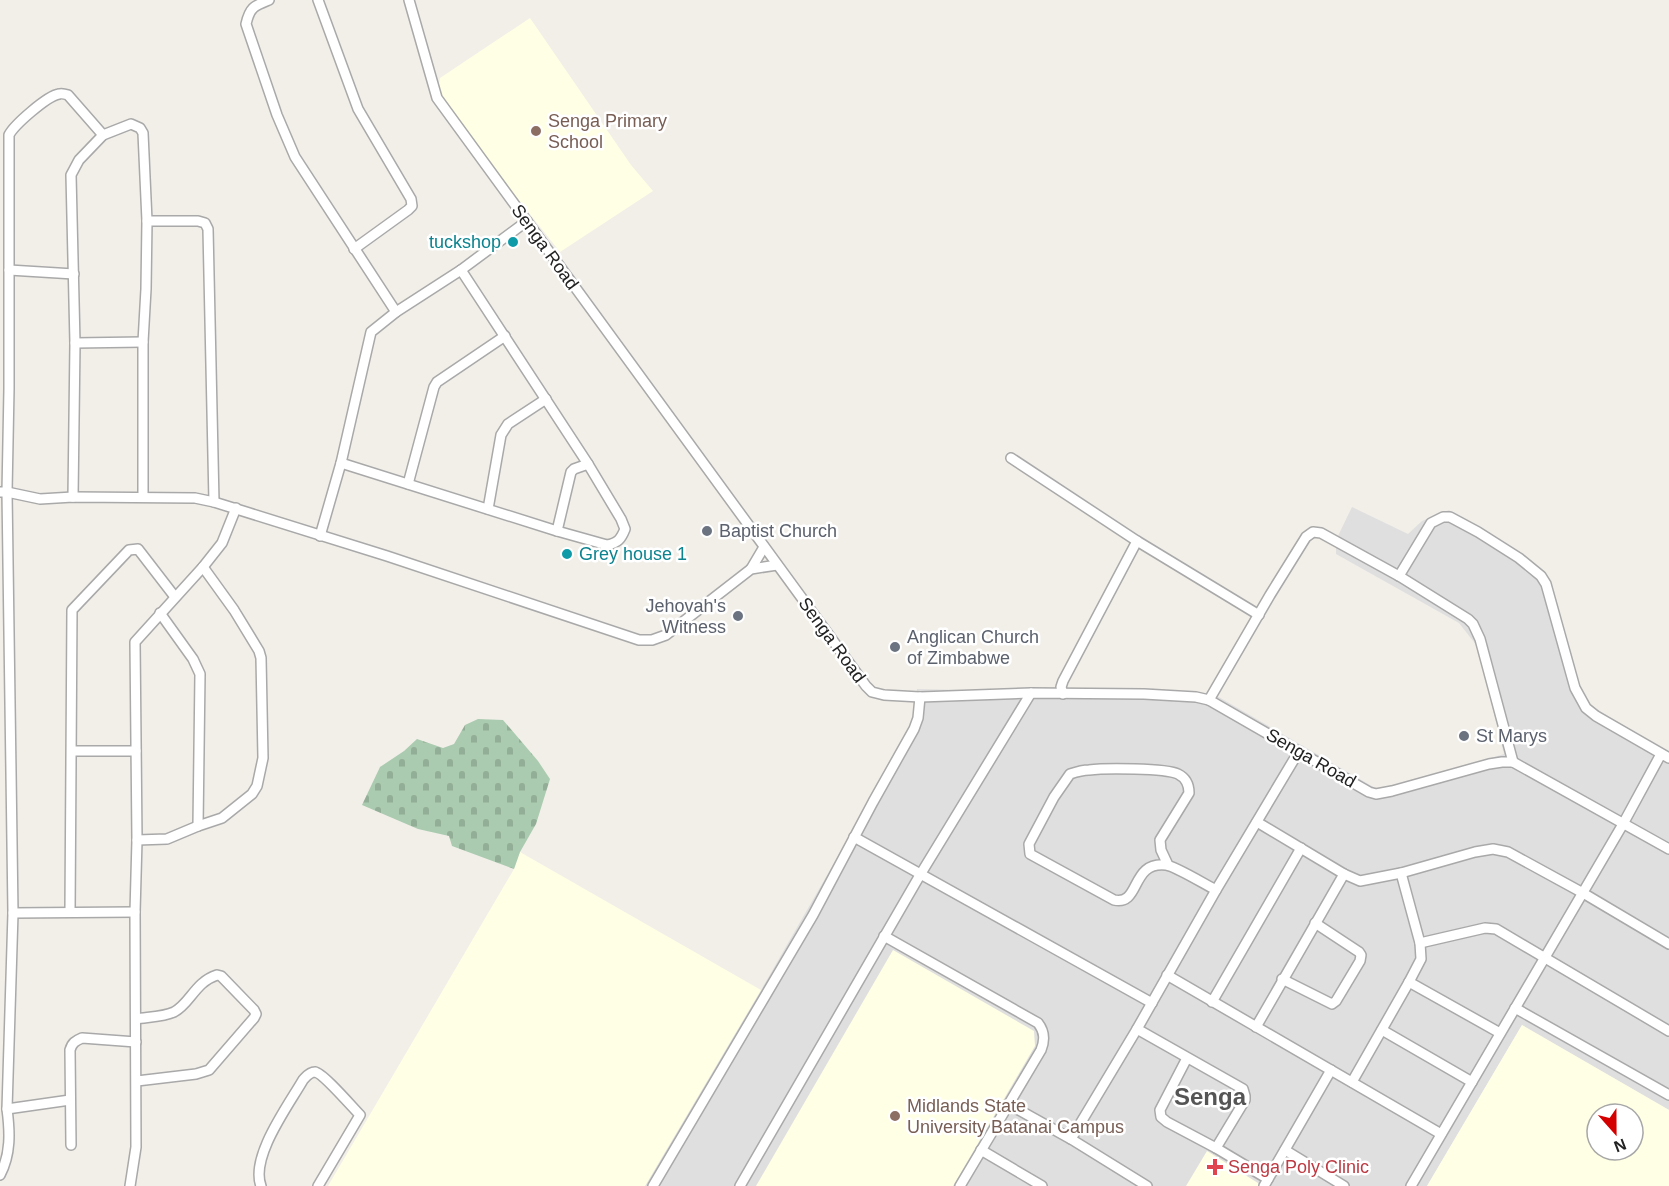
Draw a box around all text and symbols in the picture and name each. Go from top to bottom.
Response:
place label: Senga Primary School [548,111,667,152]
marker: Senga Primary School [529,124,543,138]
street label: Senga Road [507,201,583,293]
place label: tuckshop [429,232,501,252]
marker: tuckshop [506,235,520,249]
place label: Baptist Church [719,521,837,541]
marker: Baptist Church [700,524,714,538]
place label: Grey house 1 [579,544,687,564]
marker: Grey house 1 [560,547,574,561]
street label: Senga Road [794,594,870,686]
place label: Jehovah's Witness [646,596,726,637]
marker: Jehovah's Witness [731,609,745,623]
place label: Anglican Church of Zimbabwe [907,627,1039,668]
marker: Anglican Church of Zimbabwe [888,640,902,654]
street label: Senga Road [1263,724,1359,792]
place label: St Marys [1476,726,1547,746]
marker: St Marys [1457,729,1471,743]
district label: Senga [1174,1083,1247,1110]
place label: Midlands State University Batanai Campus [907,1096,1124,1137]
north arrow [1585,1102,1645,1162]
marker: Midlands State University Batanai Campus [888,1109,902,1123]
text: N [1612,1136,1629,1156]
place label: Senga Poly Clinic [1228,1157,1369,1177]
marker: Senga Poly Clinic [1206,1158,1224,1176]

